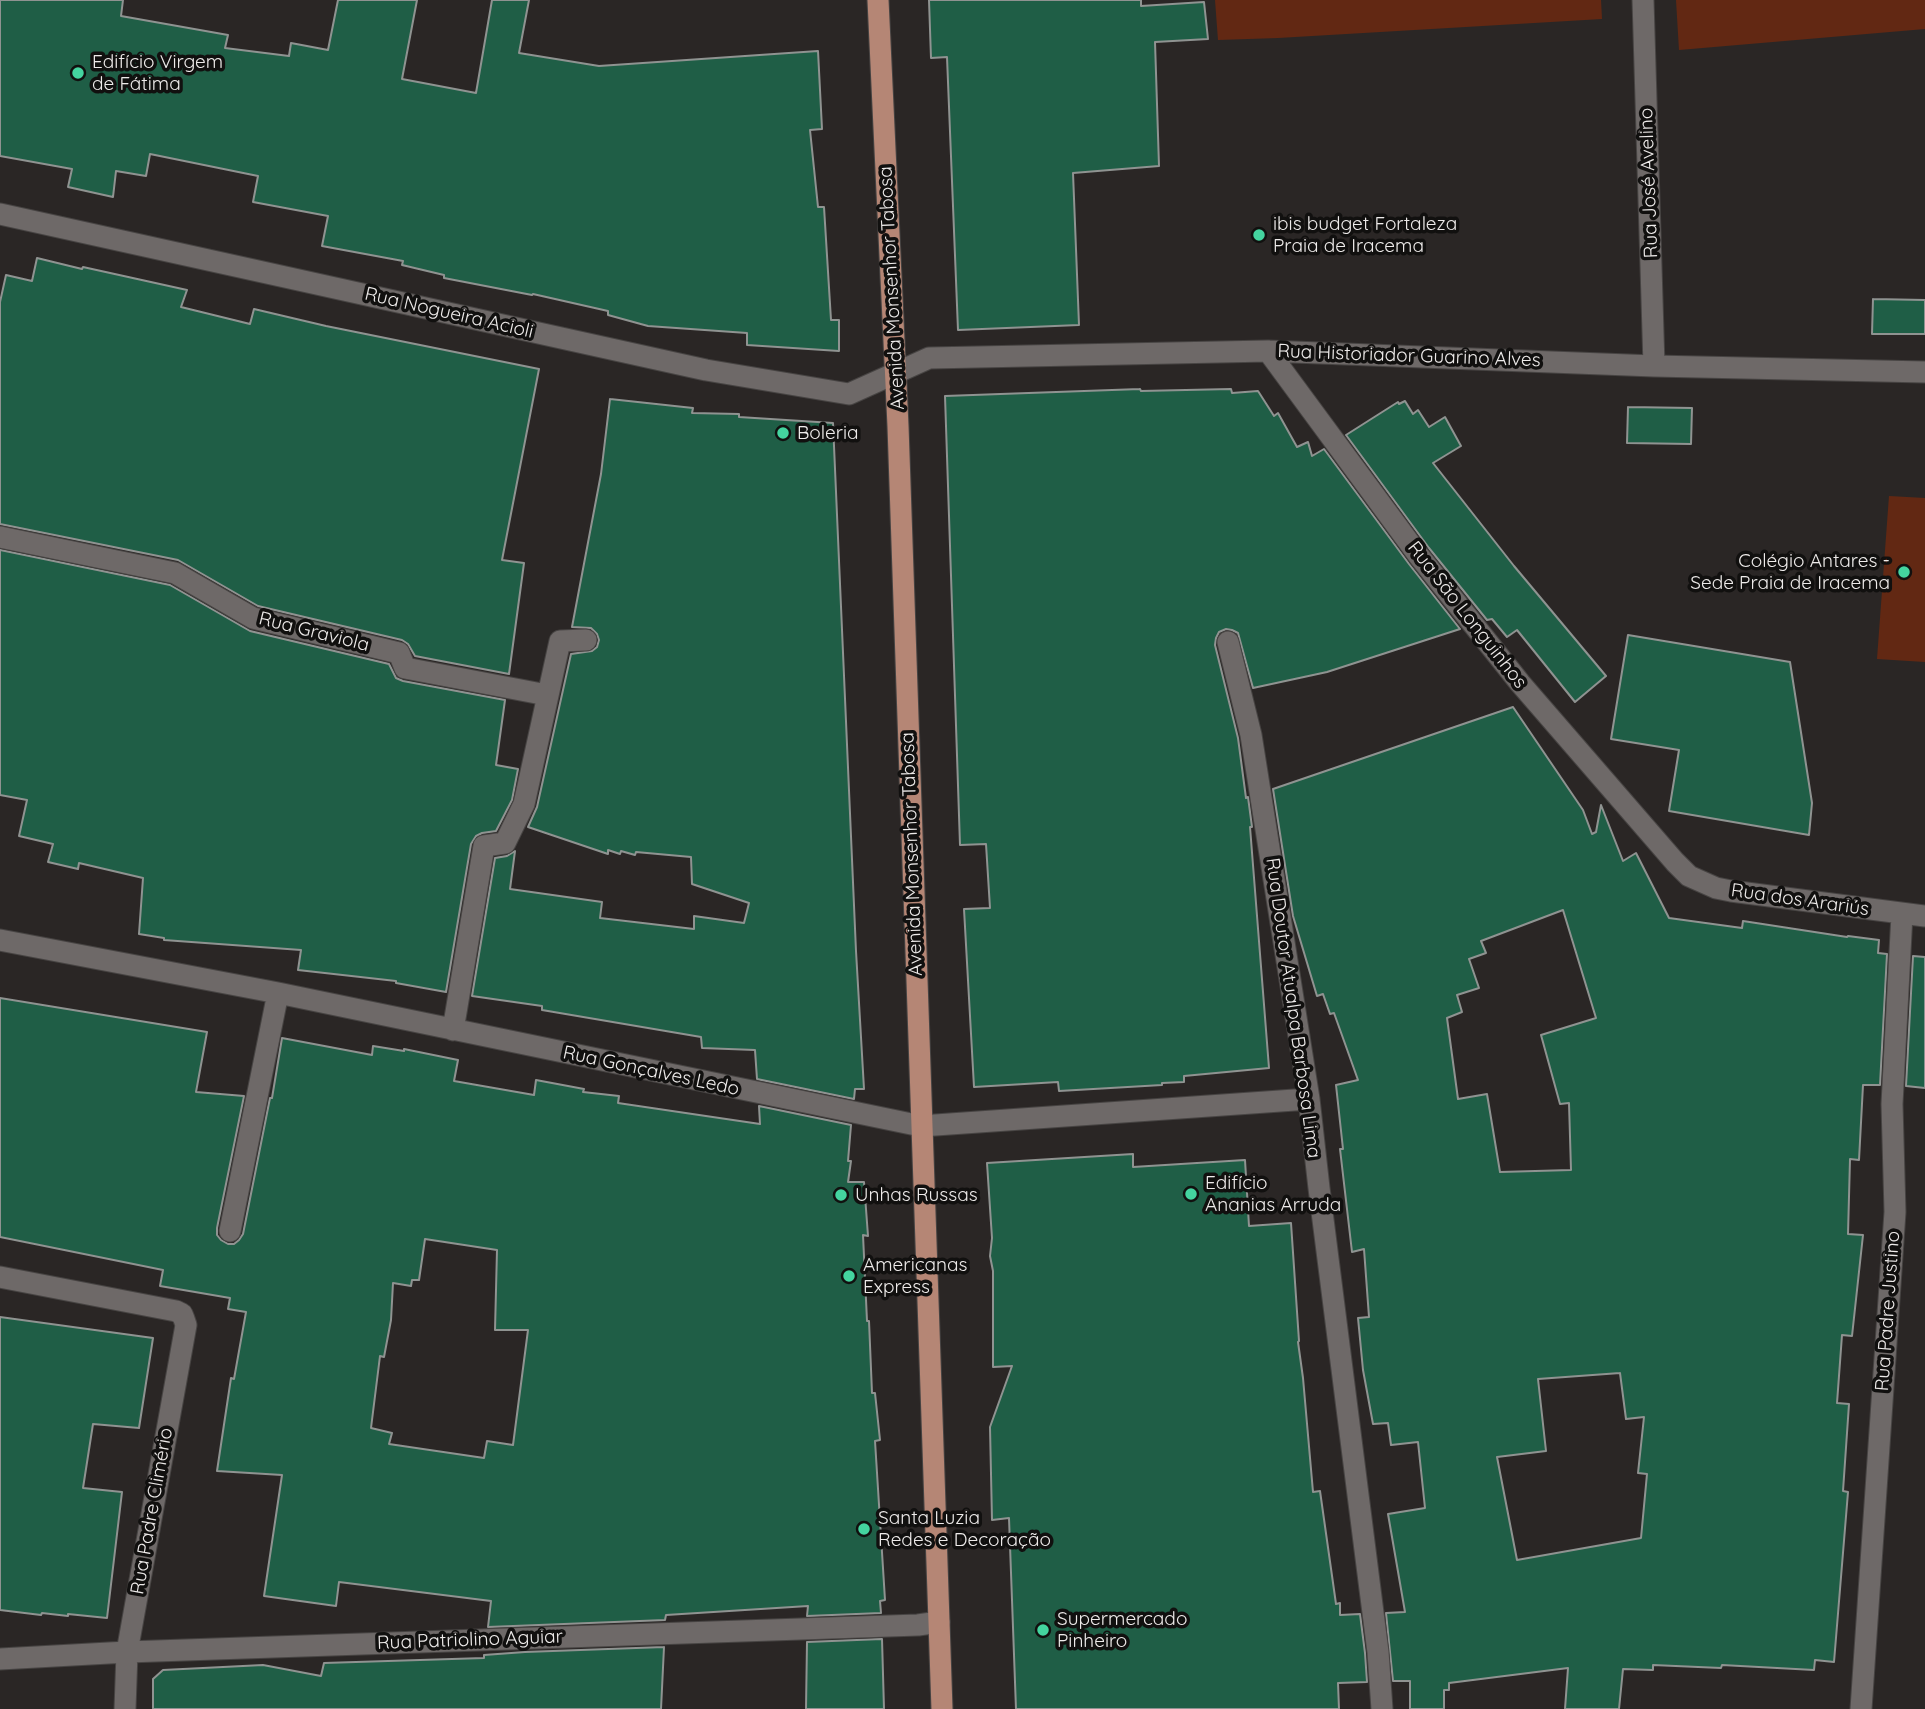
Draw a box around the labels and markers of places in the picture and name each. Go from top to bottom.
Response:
place label: Edifício Virgem de Fátima [92,51,223,95]
marker: Edifício Virgem de Fátima [70,65,86,81]
place label: ibis budget Fortaleza Praia de Iracema [1273,213,1457,257]
marker: ibis budget Fortaleza Praia de Iracema [1251,227,1267,243]
place label: Boleria [797,422,859,444]
marker: Boleria [775,425,791,441]
place label: Colégio Antares - Sede Praia de Iracema [1690,550,1890,594]
marker: Colégio Antares - Sede Praia de Iracema [1896,564,1912,580]
place label: Edifício Ananias Arruda [1205,1172,1341,1216]
place label: Unhas Russas [855,1184,978,1206]
marker: Edifício Ananias Arruda [1183,1186,1199,1202]
marker: Unhas Russas [833,1187,849,1203]
place label: Americanas Express [863,1254,967,1298]
marker: Americanas Express [841,1268,857,1284]
place label: Santa Luzia Redes e Decoração [878,1507,1051,1551]
marker: Santa Luzia Redes e Decoração [856,1521,872,1537]
place label: Supermercado Pinheiro [1057,1608,1187,1652]
marker: Supermercado Pinheiro [1035,1622,1051,1638]

